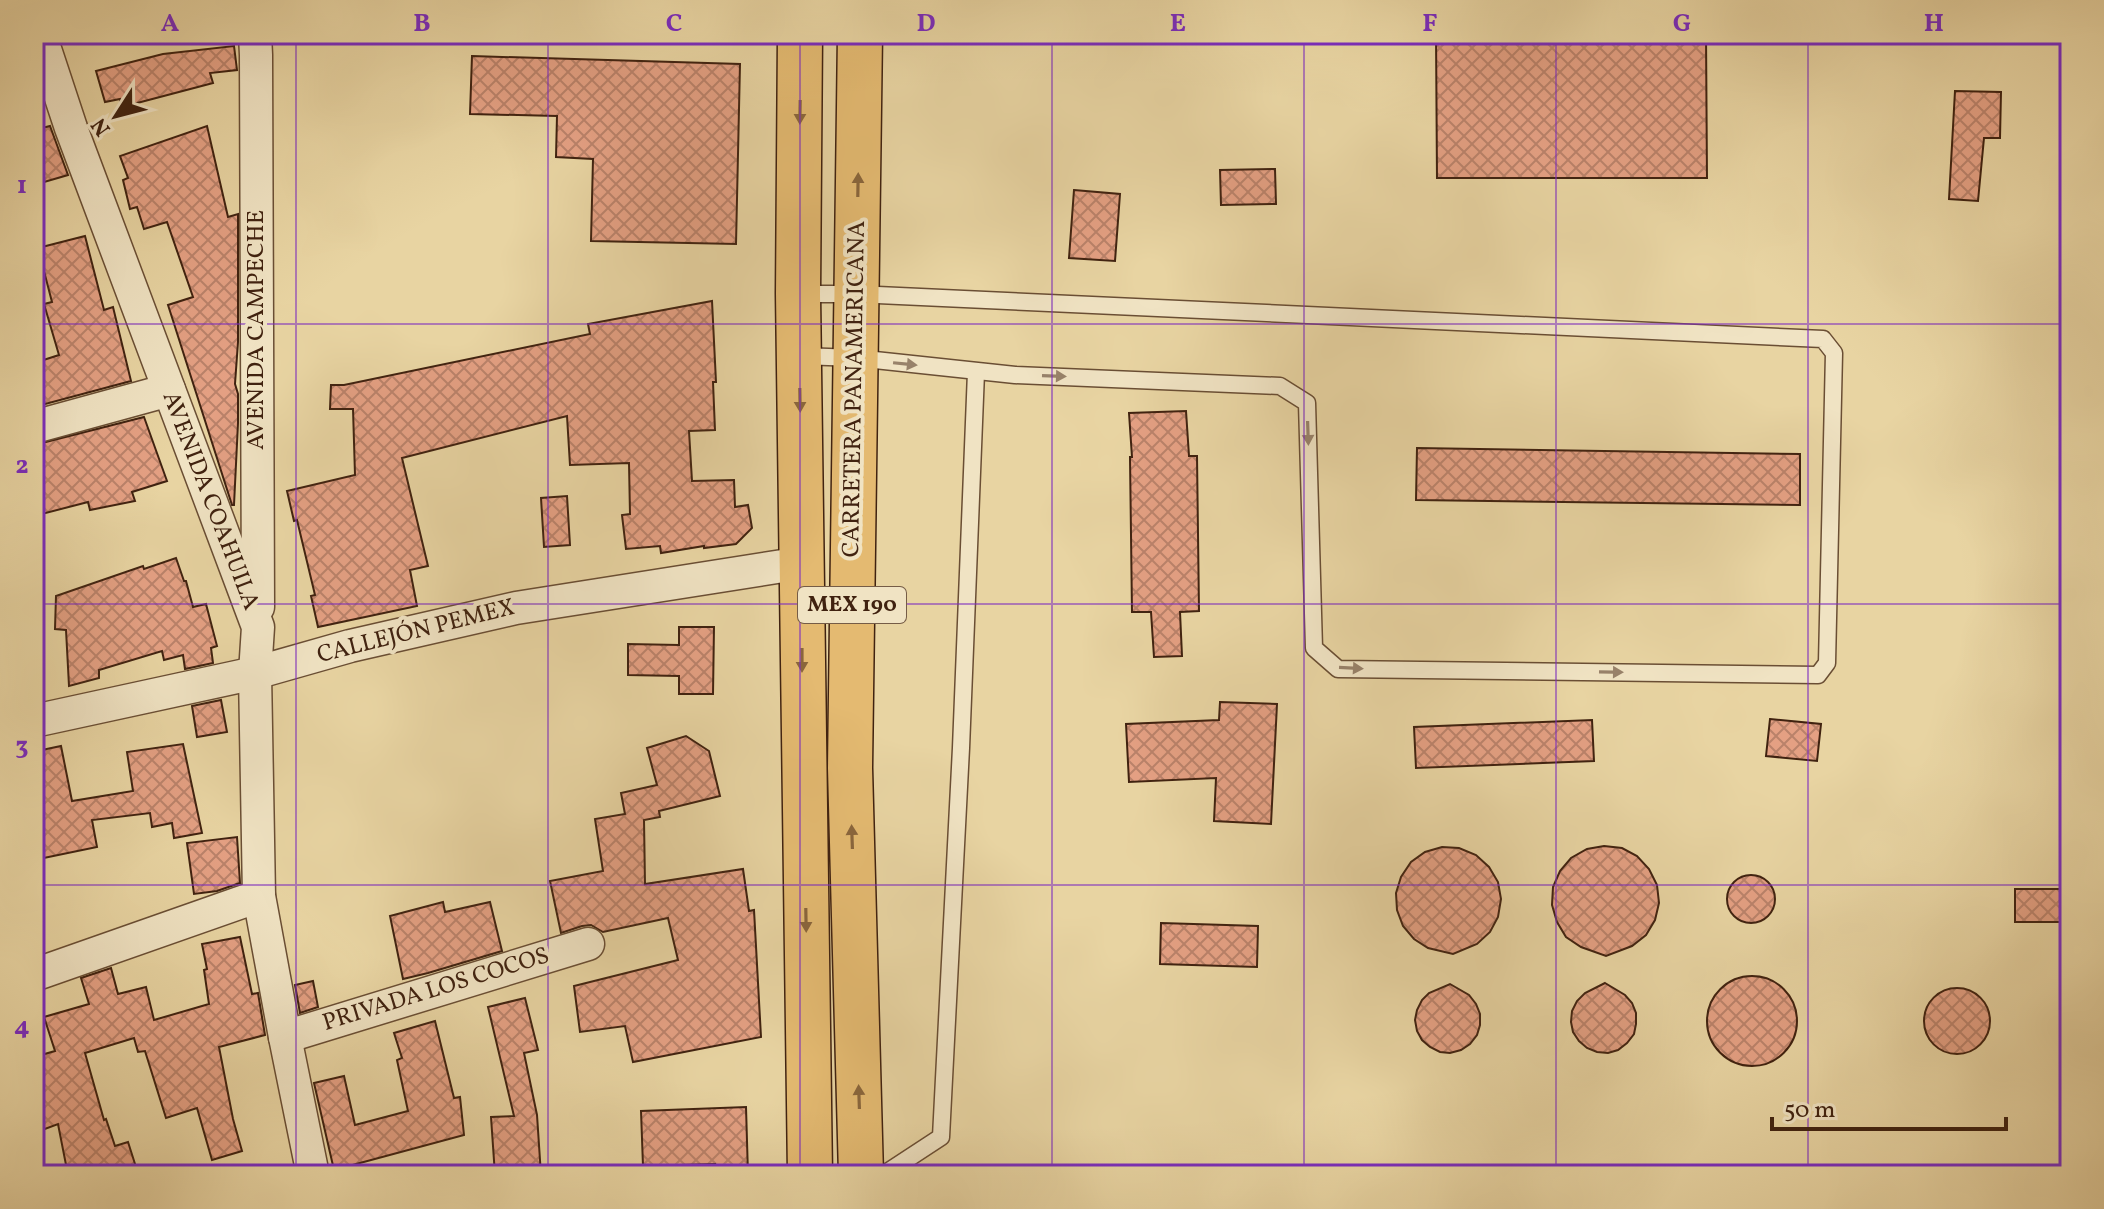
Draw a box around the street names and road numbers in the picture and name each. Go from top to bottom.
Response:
street label: AVENIDA CAMPECHE [240,210,274,450]
street label: CARRETERA PANAMERICANA [835,220,875,558]
street label: AVENIDA COAHUILA [153,387,267,615]
road number: MEX 190 [798,587,906,623]
street label: CALLEJÓN PEMEX [314,591,518,673]
street label: PRIVADA LOS COCOS [318,939,554,1041]

